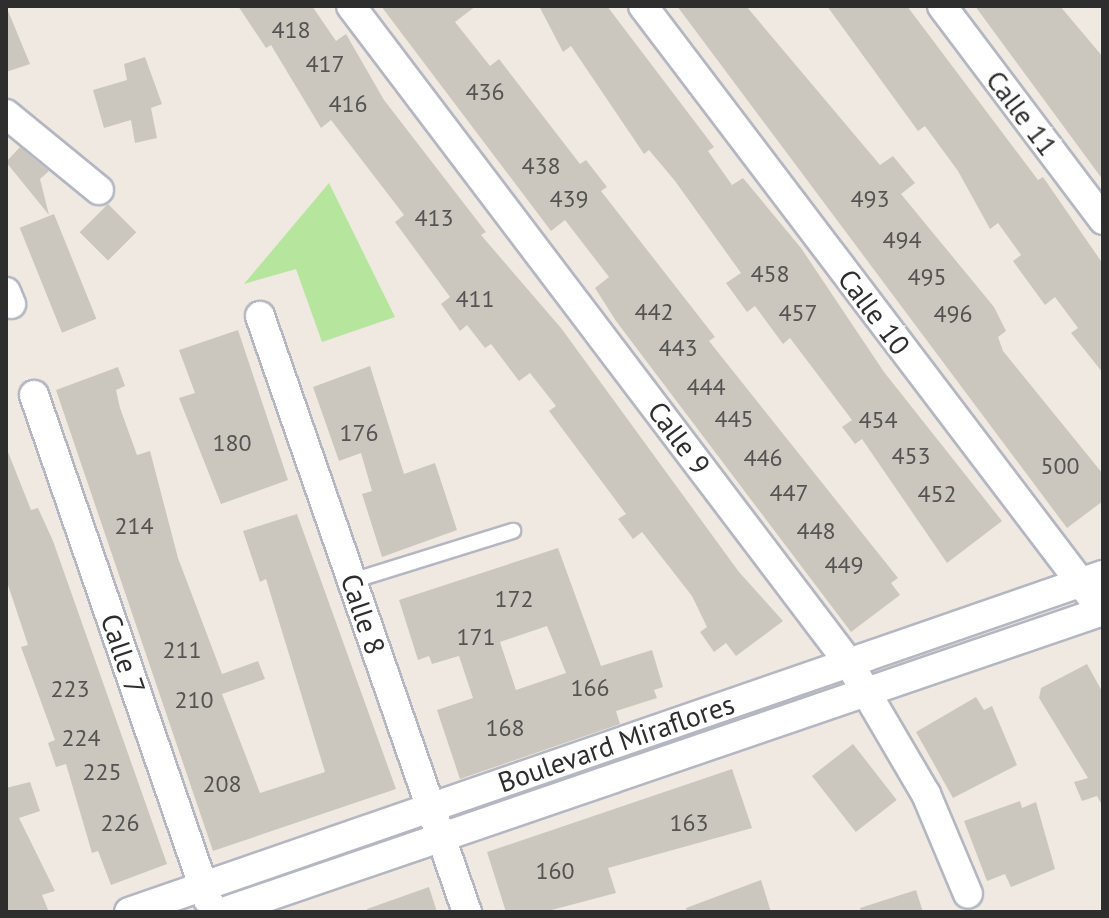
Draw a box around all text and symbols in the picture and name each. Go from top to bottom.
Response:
house number: 418 [271,16,311,44]
house number: 417 [305,50,345,78]
street label: Calle 11 [979,64,1065,162]
house number: 436 [465,78,505,106]
house number: 416 [328,90,368,118]
house number: 438 [521,152,561,180]
house number: 439 [549,185,589,213]
house number: 493 [850,185,890,213]
house number: 413 [414,204,454,232]
house number: 494 [882,226,922,254]
house number: 458 [750,260,790,288]
street label: Calle 10 [831,263,917,361]
house number: 495 [907,263,947,291]
house number: 411 [455,285,495,313]
house number: 442 [634,298,674,326]
house number: 457 [778,299,818,327]
house number: 496 [933,300,973,328]
house number: 443 [658,334,698,362]
house number: 444 [686,373,726,401]
street label: Calle 9 [641,395,717,481]
house number: 445 [714,405,754,433]
house number: 454 [858,406,898,434]
house number: 176 [339,419,379,447]
house number: 180 [212,429,252,457]
house number: 453 [891,442,931,470]
house number: 446 [743,444,783,472]
house number: 500 [1040,452,1080,480]
house number: 447 [769,479,809,507]
house number: 452 [917,480,957,508]
house number: 214 [114,512,154,540]
house number: 448 [796,517,836,545]
house number: 449 [824,551,864,579]
street label: Calle 8 [334,569,392,659]
house number: 172 [494,585,534,613]
street label: Calle 7 [94,609,152,699]
house number: 171 [456,623,496,651]
house number: 211 [162,636,202,664]
house number: 166 [570,674,610,702]
house number: 223 [50,675,90,703]
house number: 210 [174,686,214,714]
street label: Boulevard Miraflores [493,687,739,799]
house number: 168 [485,714,525,742]
house number: 224 [61,724,101,752]
house number: 225 [82,758,122,786]
house number: 208 [202,770,242,798]
house number: 226 [100,809,140,837]
house number: 163 [669,809,709,837]
house number: 160 [535,857,575,885]

